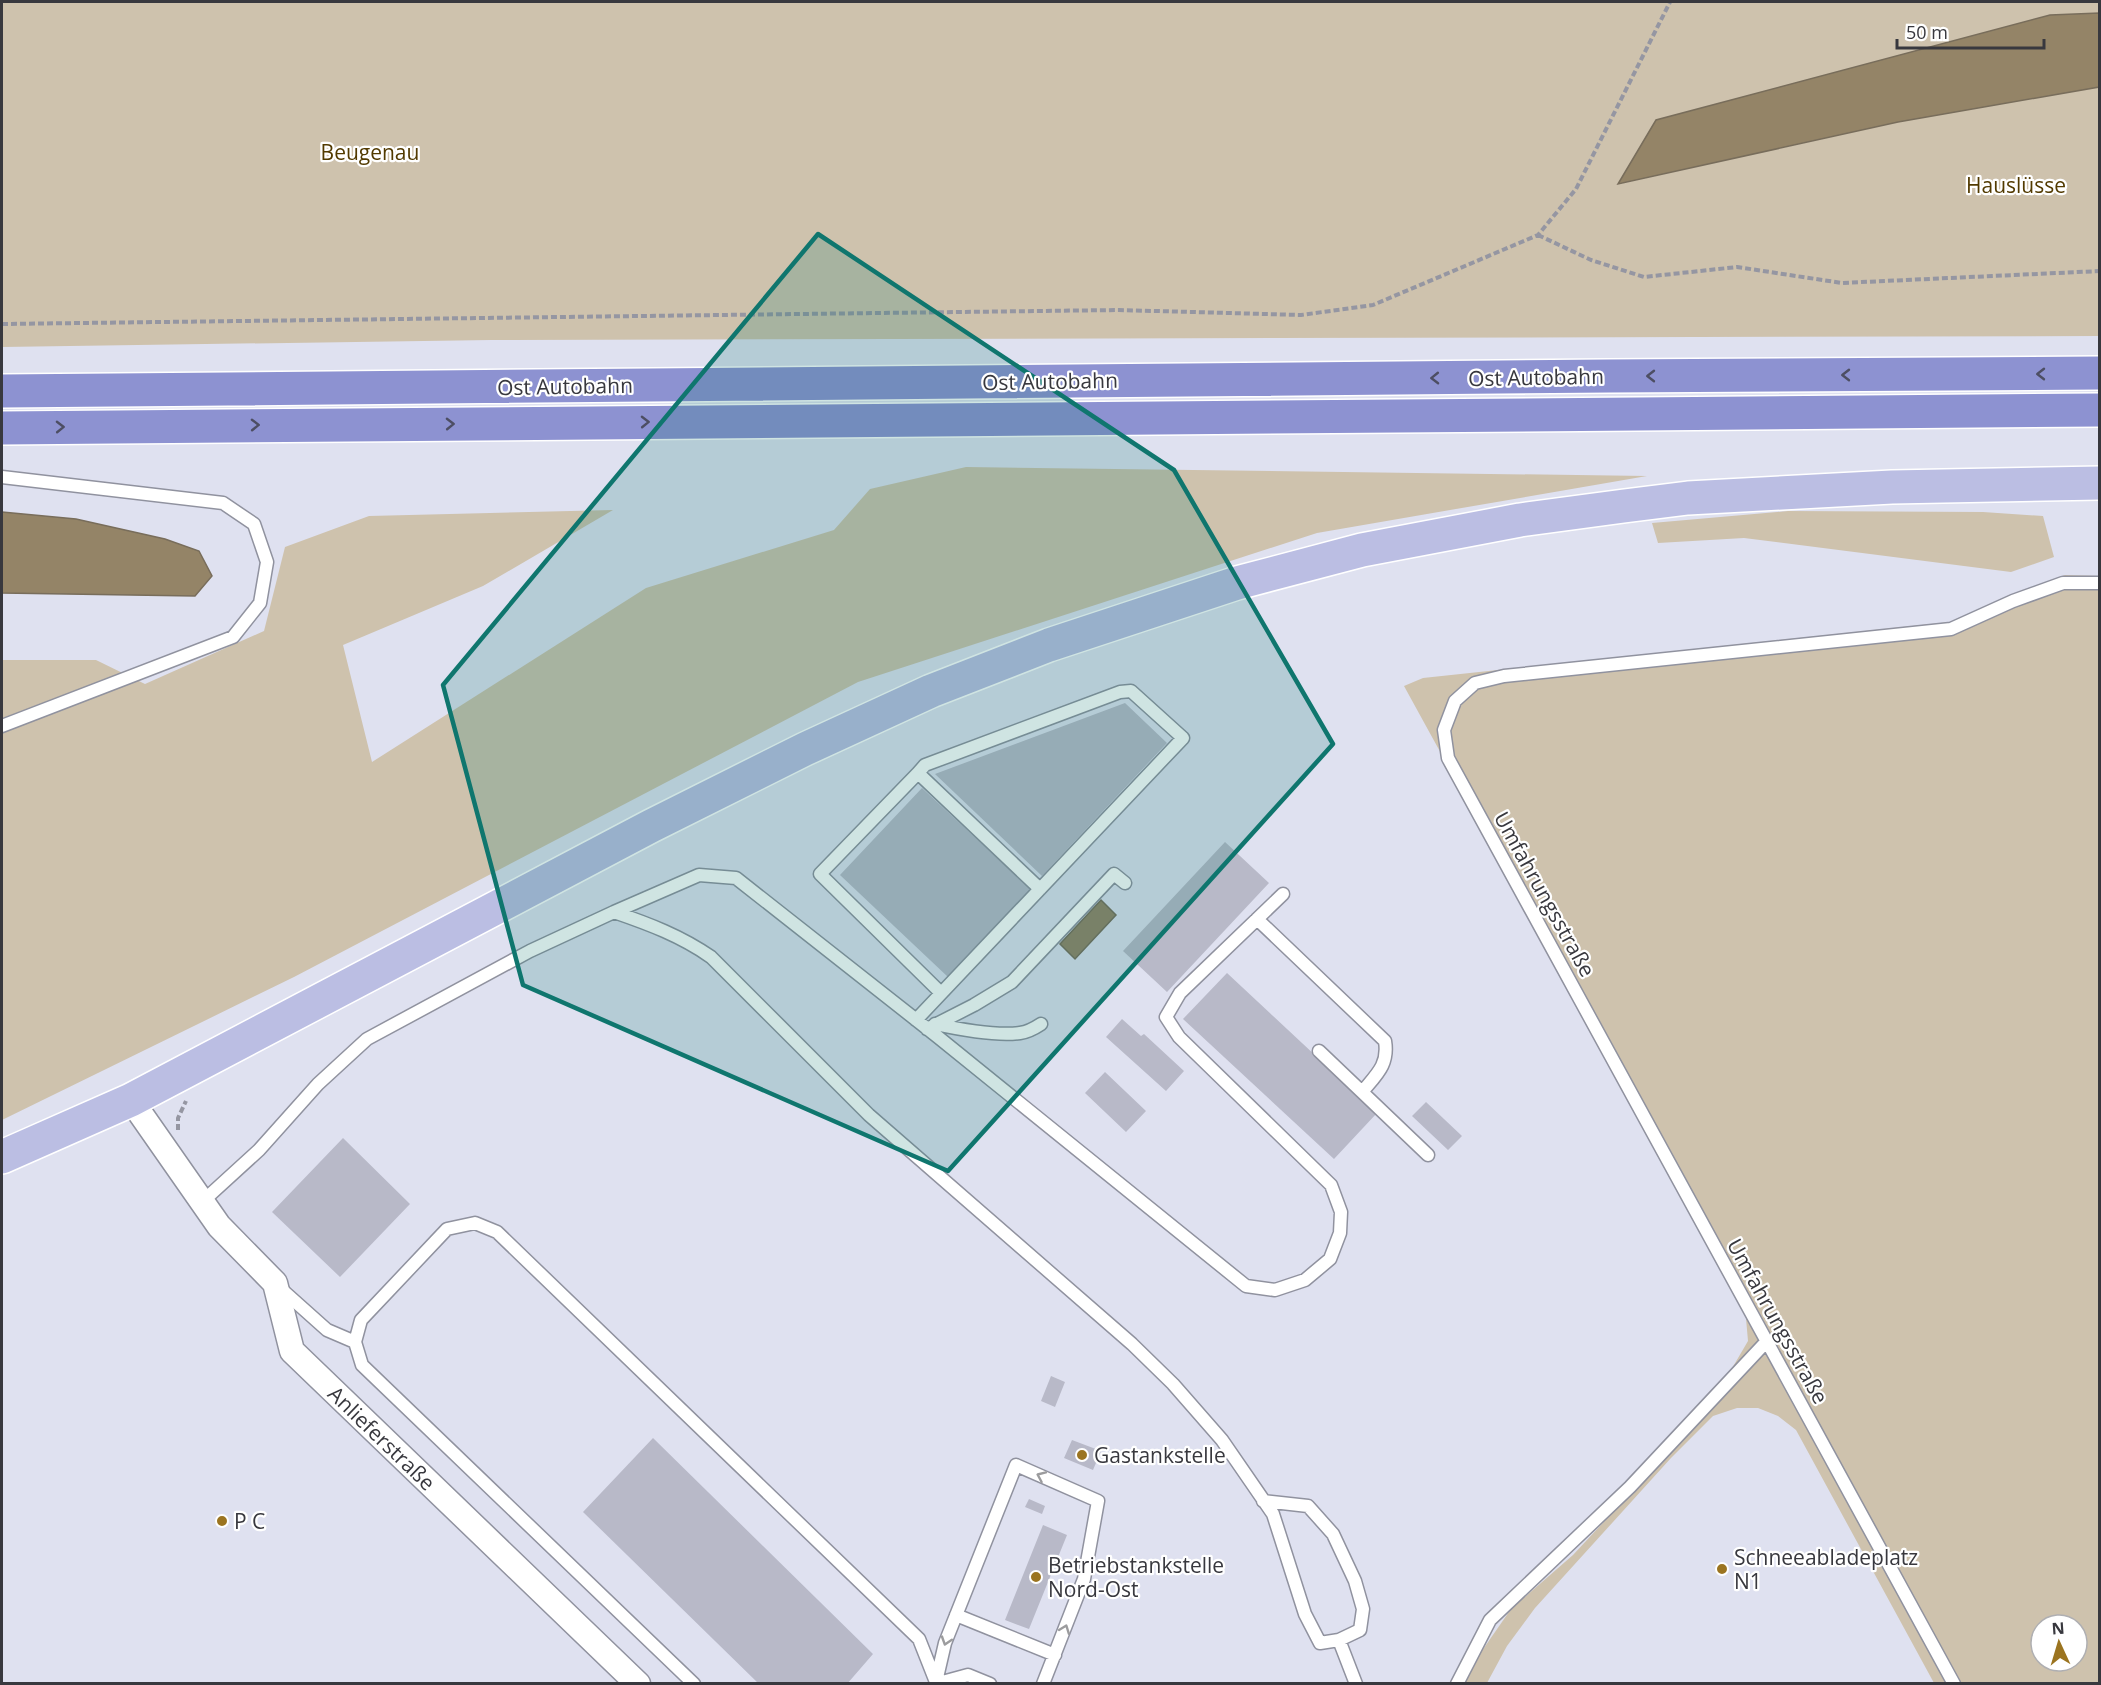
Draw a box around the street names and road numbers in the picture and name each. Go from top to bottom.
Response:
street label: Ost Autobahn [1468,362,1604,392]
street label: Ost Autobahn [982,366,1118,396]
street label: Ost Autobahn [497,371,633,401]
street label: Umfahrungsstraße [1488,806,1602,982]
street label: Umfahrungsstraße [1721,1233,1835,1409]
street label: Anlieferstraße [322,1380,442,1496]

